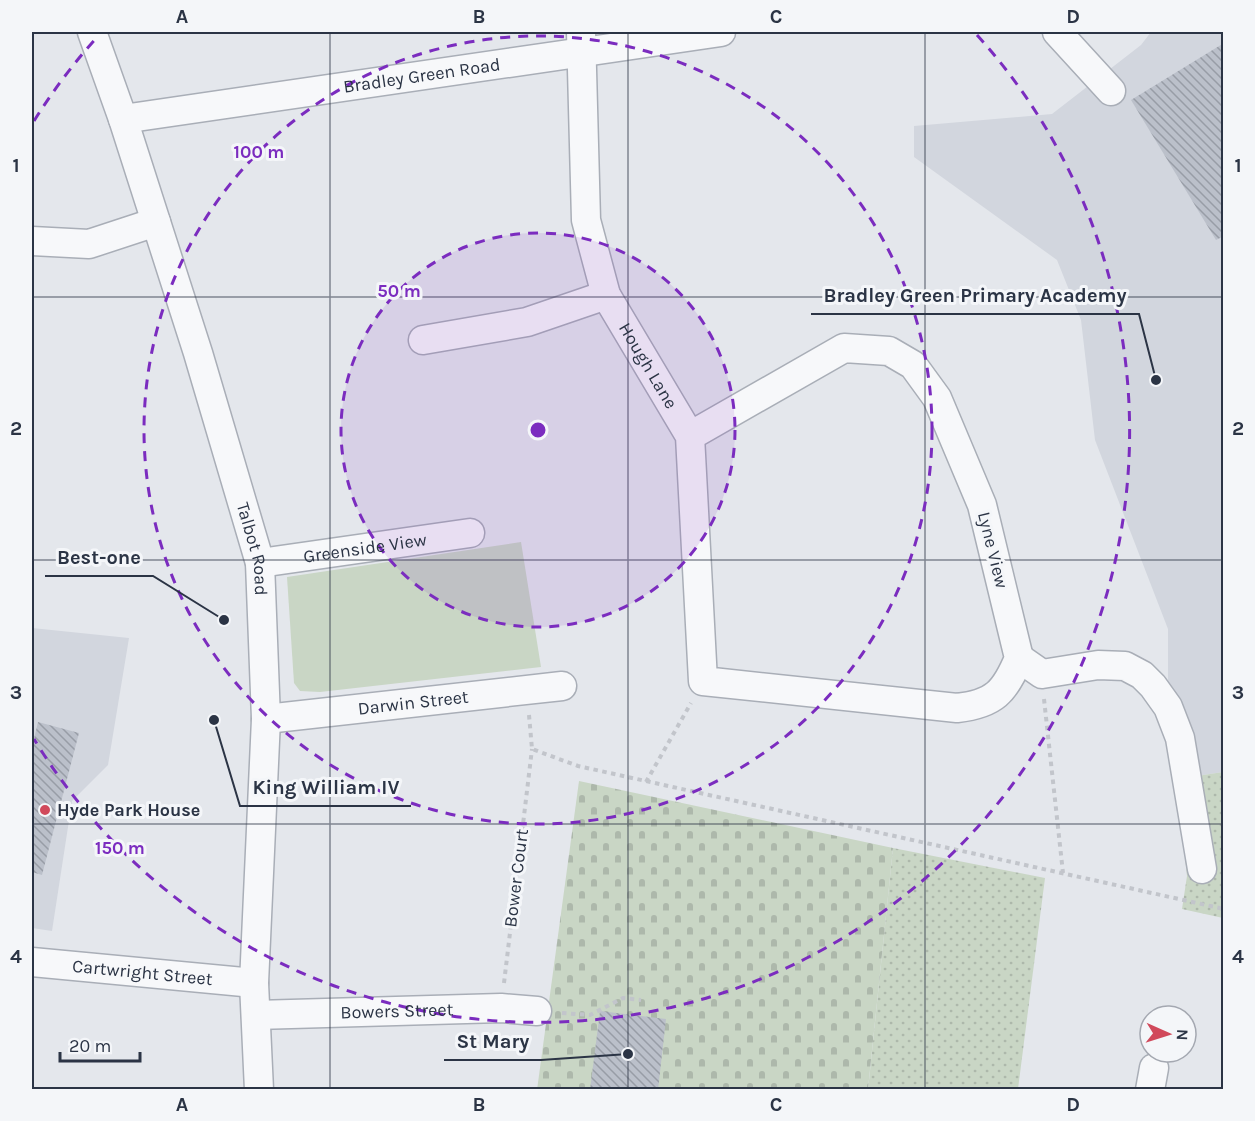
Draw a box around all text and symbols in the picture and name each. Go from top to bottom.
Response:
text: A [176,5,189,28]
text: B [473,5,485,28]
text: C [770,5,782,28]
text: D [1066,5,1080,28]
street label: Bradley Green Road [342,53,502,98]
text: 100 m [234,141,284,163]
text: 1 [12,154,20,177]
text: 1 [1234,154,1242,177]
callout: Bradley Green Primary Academy [811,276,1139,314]
text: 50 m [377,280,421,302]
text: Bradley Green Primary Academy [823,284,1127,307]
street label: Hough Lane [614,319,682,413]
text: 2 [10,417,22,440]
text: 2 [1232,417,1244,440]
centre of rings [528,420,548,440]
street label: Talbot Road [232,500,272,596]
street label: Lyne View [973,509,1013,591]
street label: Greenside View [302,528,428,568]
callout: Best-one [45,538,153,576]
text: Best-one [57,546,141,569]
text: 3 [10,681,22,704]
text: 3 [1232,681,1244,704]
street label: Darwin Street [357,685,470,720]
callout: King William IV [240,768,411,806]
text: King William IV [253,776,399,799]
place label: Hyde Park House [57,799,200,821]
marker: Hyde Park House [38,803,52,817]
street label: Bower Court [499,827,533,929]
text: 150 m [95,837,145,859]
text: 4 [10,945,22,968]
text: 4 [1232,945,1244,968]
street label: Cartwright Street [71,955,214,990]
street label: Bowers Street [340,998,454,1024]
north arrow [1138,1004,1198,1064]
callout: St Mary [444,1022,541,1060]
scale bar [60,1025,140,1063]
text: N [1173,1029,1192,1041]
text: St Mary [457,1030,529,1053]
text: 20 m [69,1035,111,1057]
text: A [176,1093,189,1116]
text: B [473,1093,485,1116]
text: C [770,1093,782,1116]
text: D [1066,1093,1080,1116]

